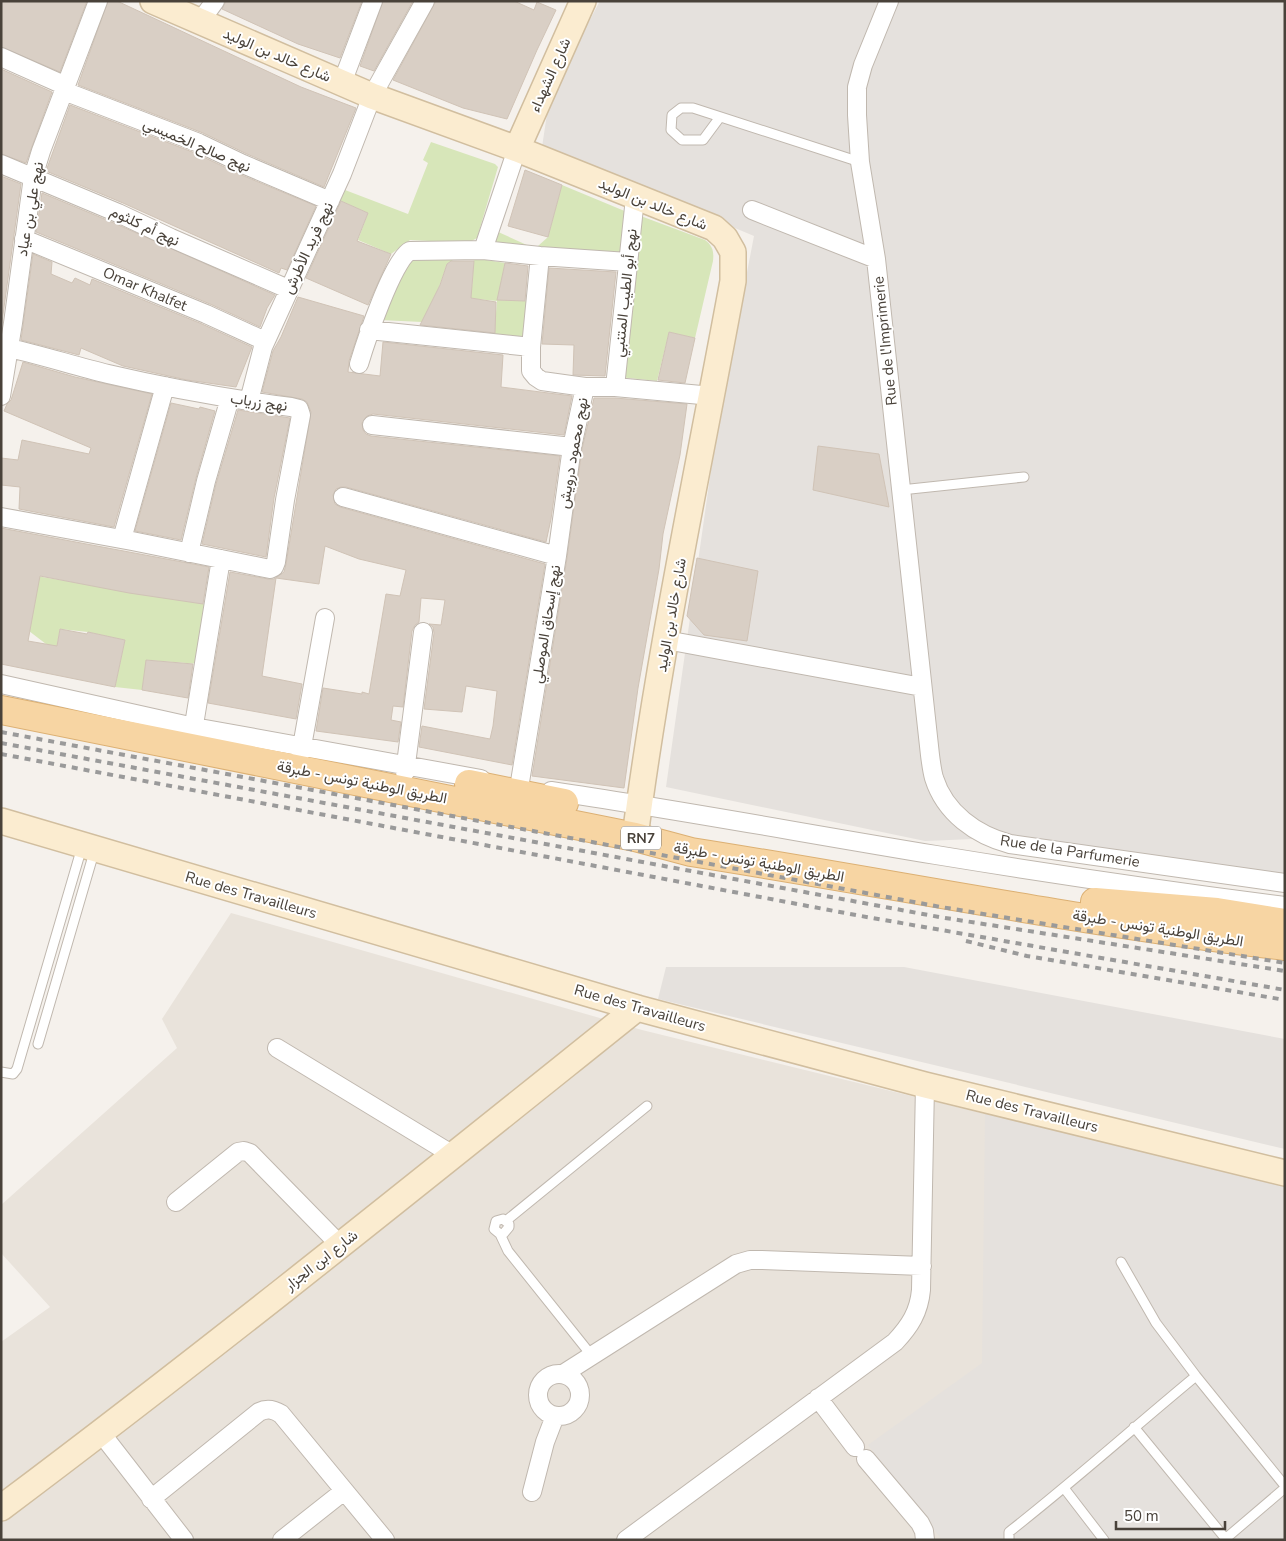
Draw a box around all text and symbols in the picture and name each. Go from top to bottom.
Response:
street label: شارع خالد بن الوليد [220,23,334,88]
street label: شارع الشهداء [525,34,576,116]
street label: نهج صالح الخميسي [139,113,254,180]
street label: نهج علي بن عياد [12,160,51,258]
street label: شارع خالد بن الوليد [595,173,710,236]
street label: نهج فريد الأطرش [278,199,339,298]
street label: نهج أم كلثوم [107,201,183,252]
street label: نهج أبو الطيب المتنبي [608,228,645,359]
street label: Omar Khalfet [100,262,191,316]
street label: Rue de l'Imprimerie [868,275,902,407]
street label: نهج زرياب [229,388,289,417]
street label: نهج محمود درويش [553,396,594,510]
street label: شارع خالد بن الوليد [651,556,692,674]
street label: نهج إسحاق الموصلي [527,563,568,685]
street label: الطريق الوطنية تونس - طبرقة [275,756,449,808]
road number: RN7 [621,826,661,850]
street label: Rue de la Parfumerie [999,830,1141,872]
street label: الطريق الوطنية تونس - طبرقة [672,837,846,887]
street label: Rue des Travailleurs [183,867,319,923]
street label: الطريق الوطنية تونس - طبرقة [1071,905,1245,951]
street label: Rue des Travailleurs [572,980,708,1036]
street label: Rue des Travailleurs [964,1085,1100,1137]
street label: شارع ابن الجزار [279,1225,363,1296]
scale bar [1116,1498,1225,1530]
text: 50 m [1124,1506,1159,1526]

